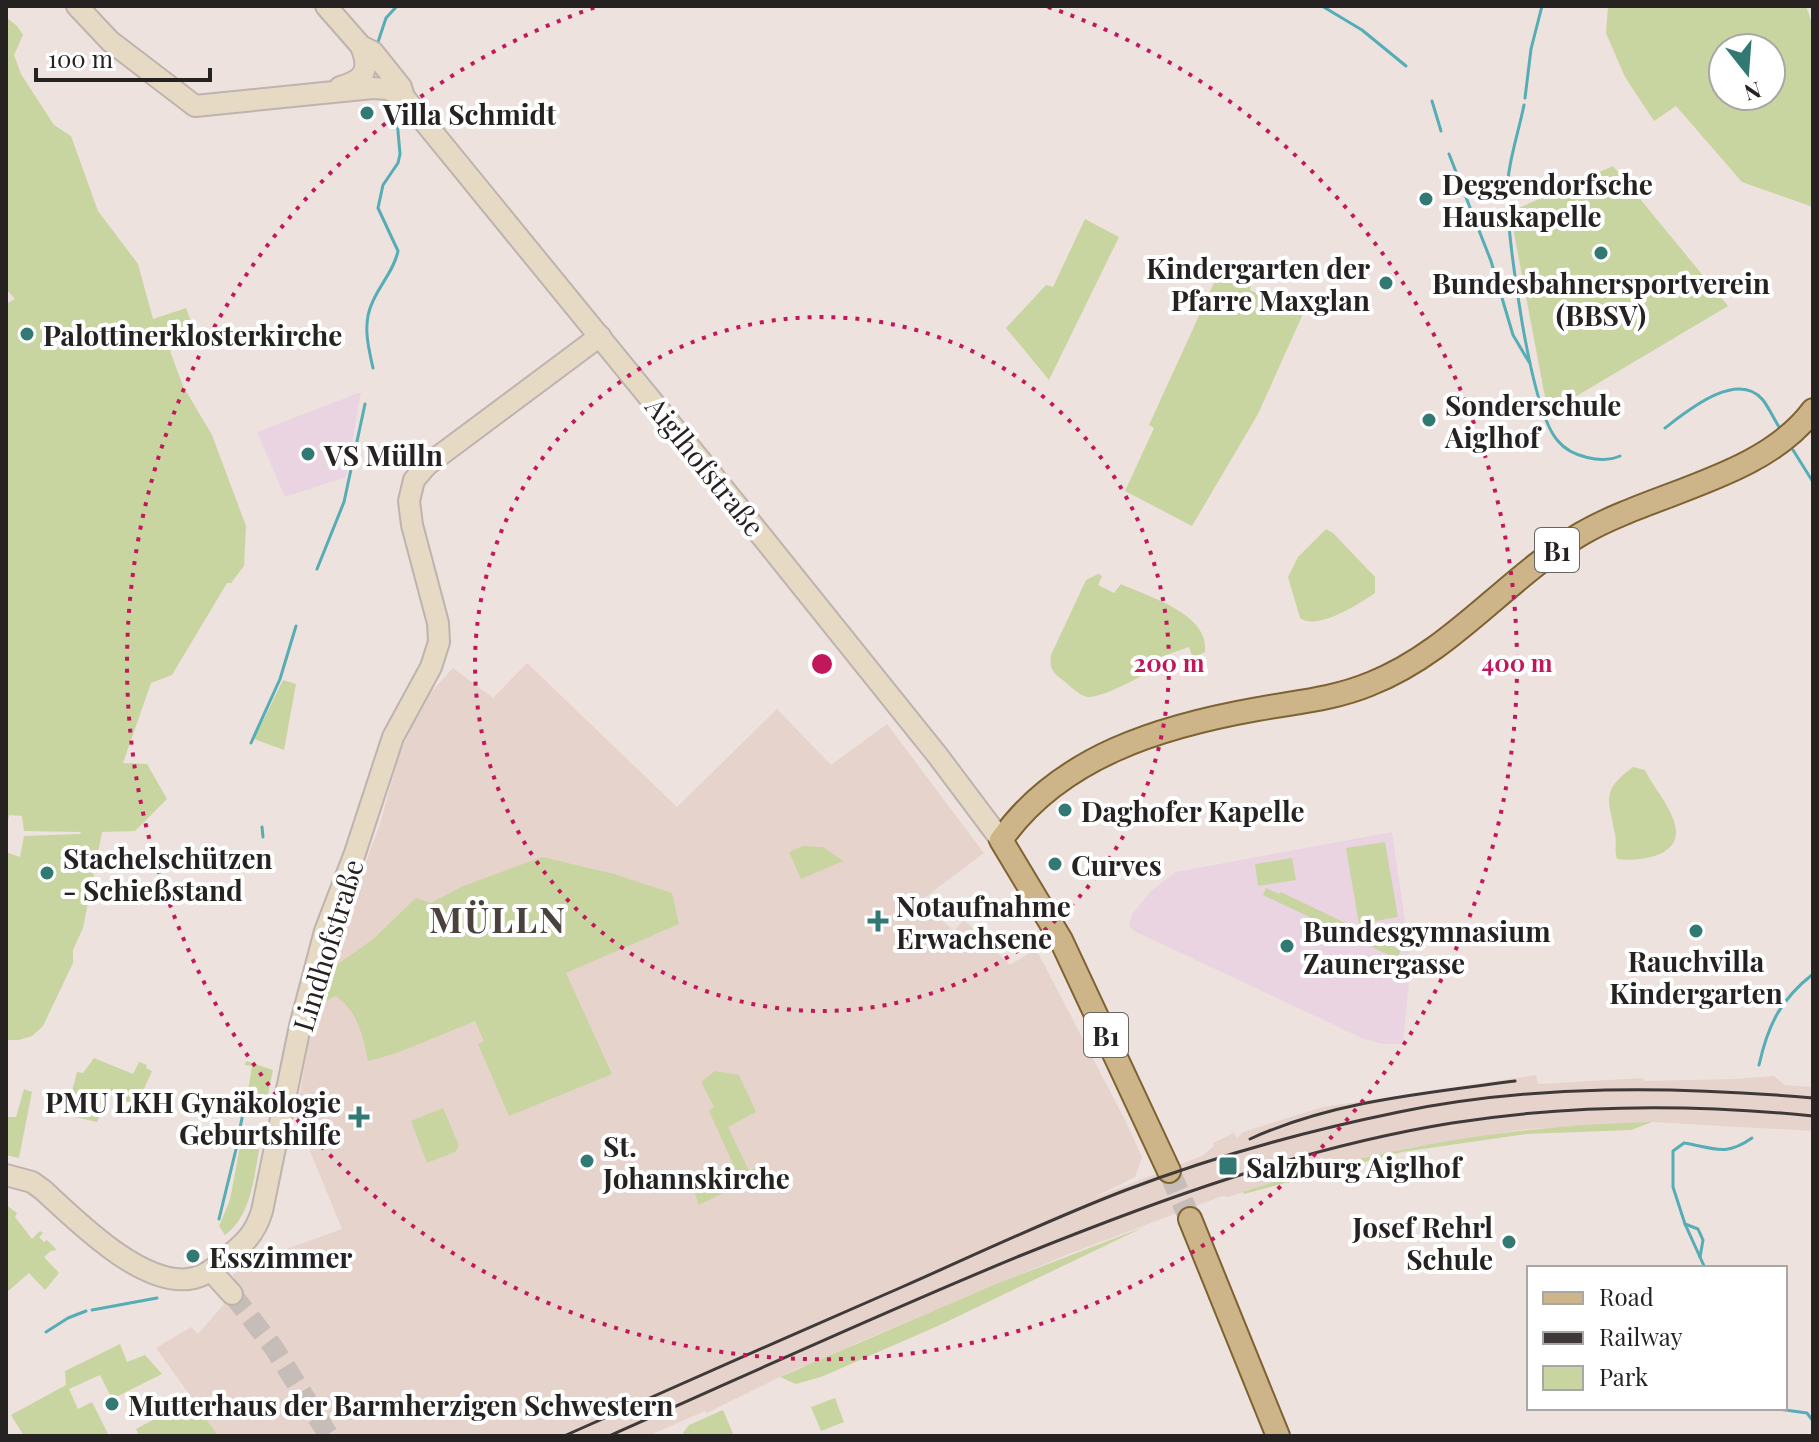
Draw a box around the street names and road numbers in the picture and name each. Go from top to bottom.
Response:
street label: Aiglhofstraße [638,388,774,543]
road number: B1 [1535,528,1579,572]
street label: Lindhofstraße [283,854,371,1036]
road number: B1 [1084,1013,1128,1057]

